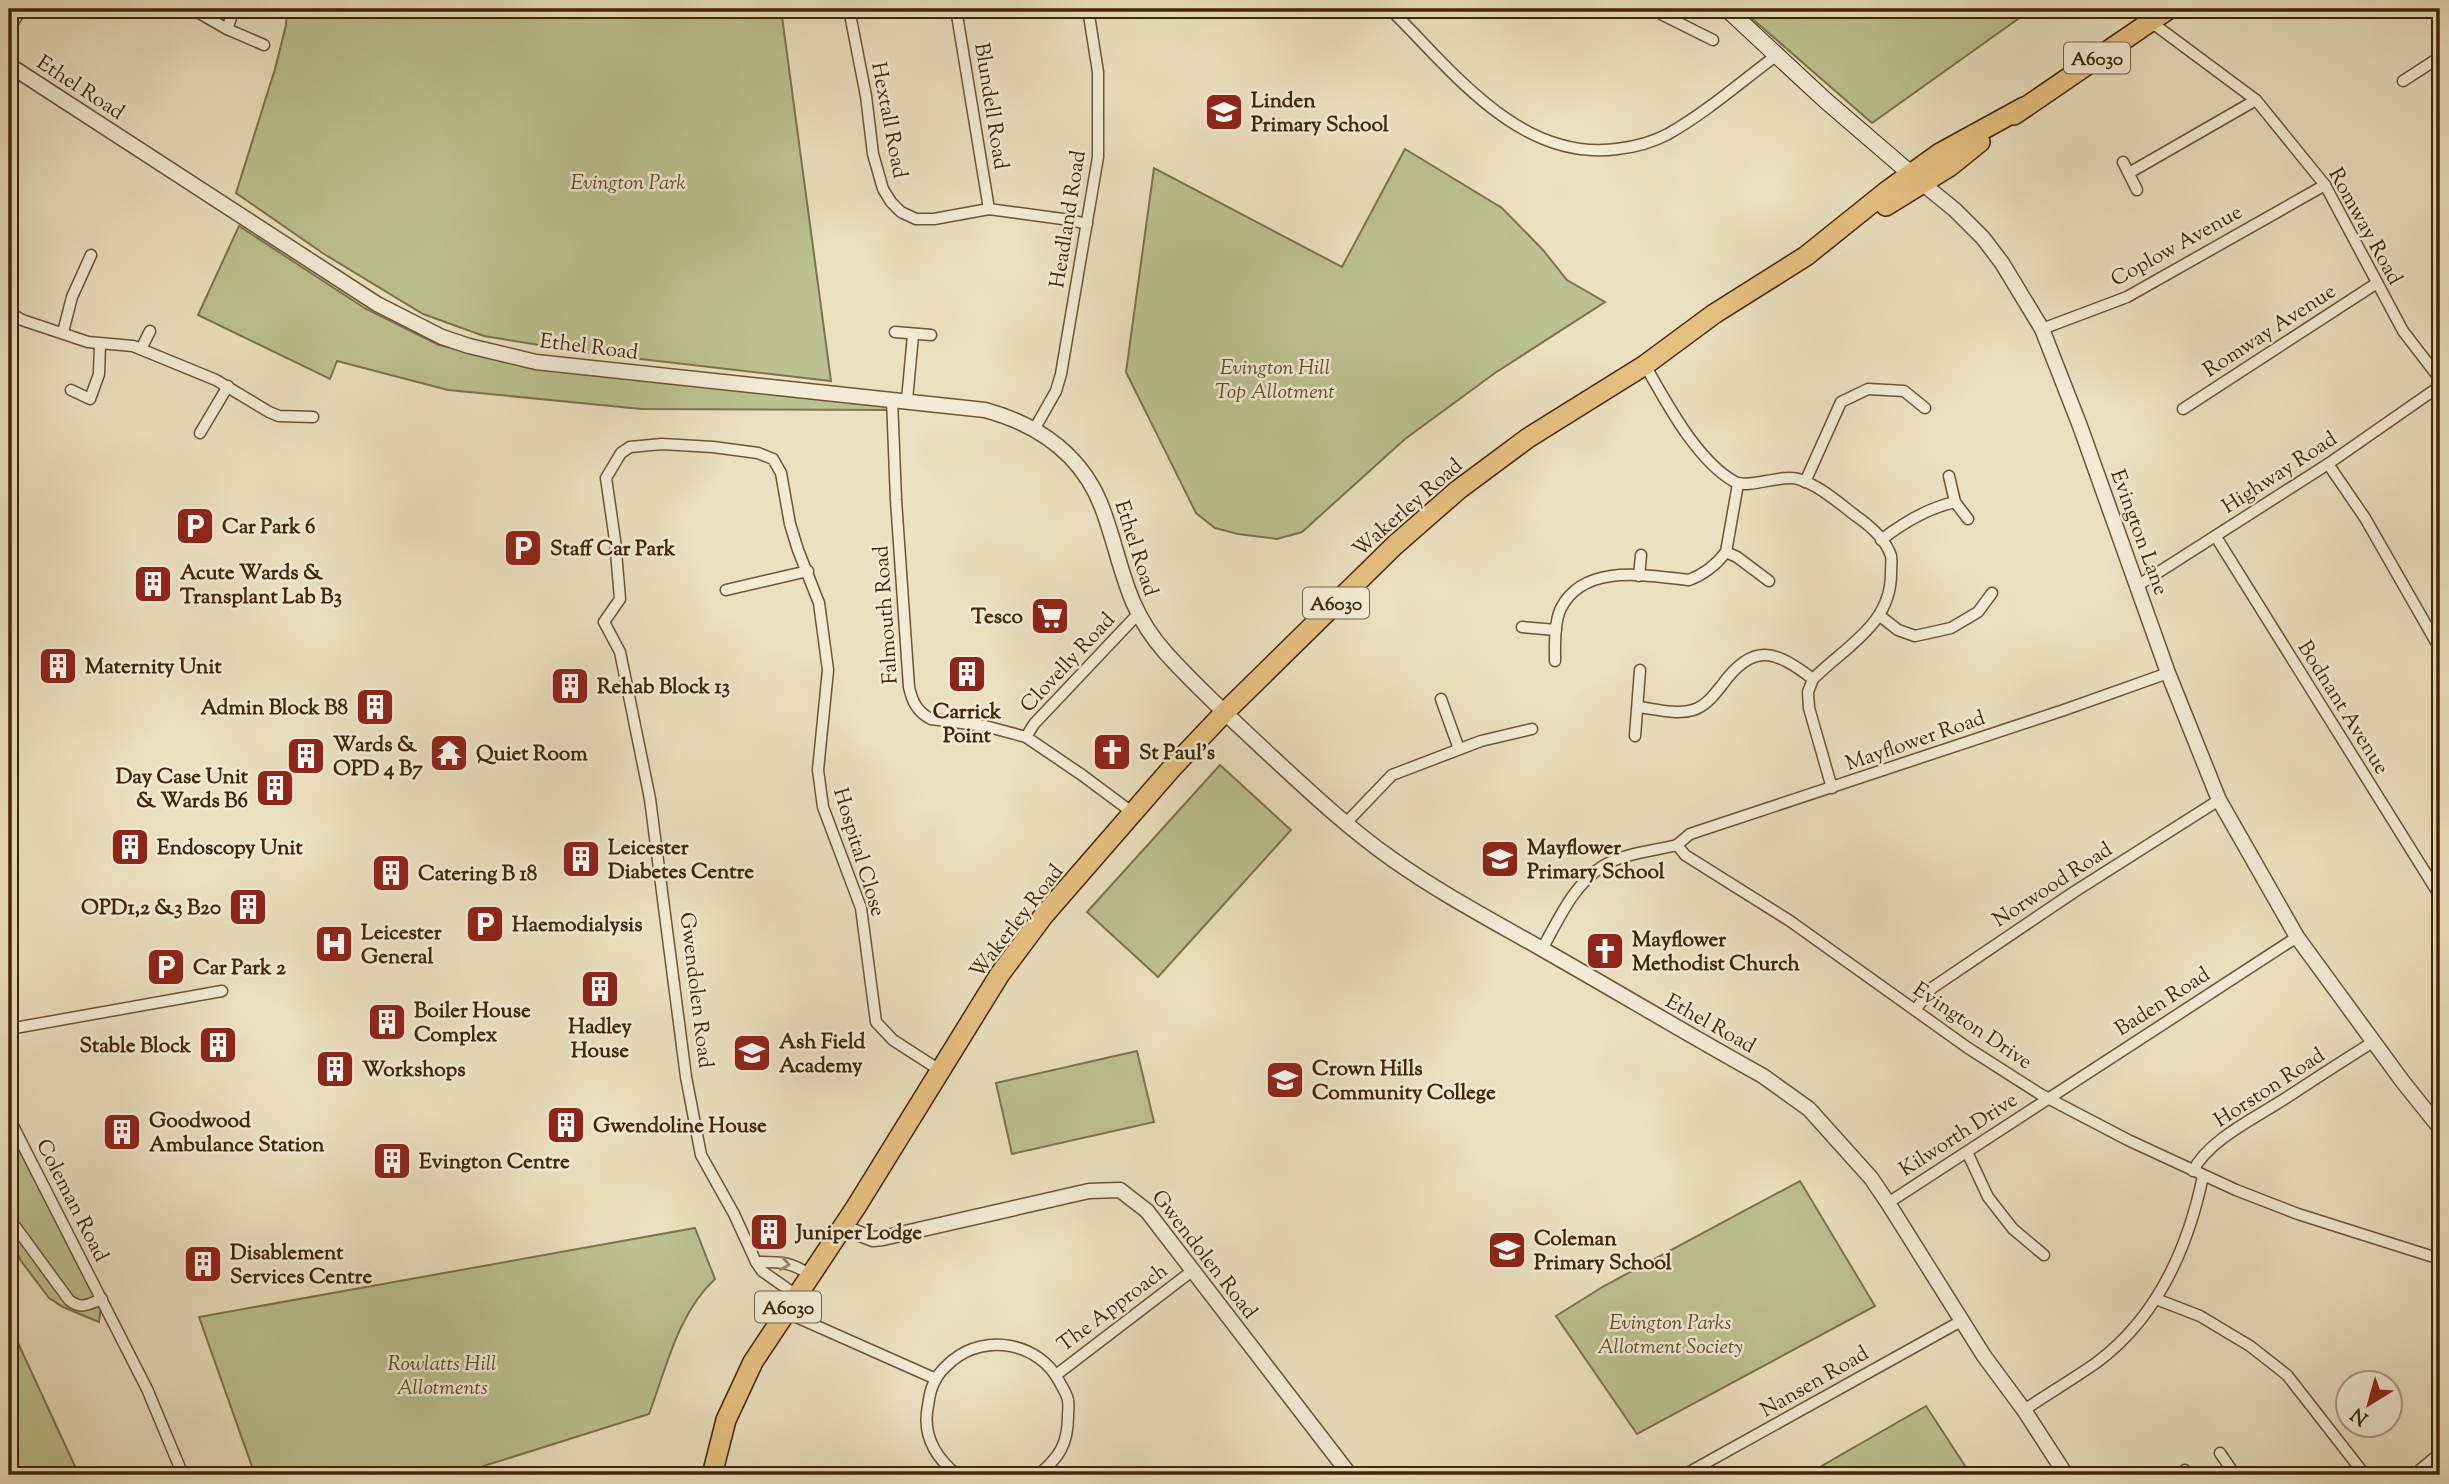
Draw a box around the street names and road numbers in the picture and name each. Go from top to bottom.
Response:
street label: Blundell Road [965,41,1015,172]
road number: A6030 [2064,43,2130,74]
street label: Ethel Road [30,49,130,128]
street label: Hextall Road [862,60,914,181]
street label: Headland Road [1043,148,1095,290]
street label: Romway Road [2320,163,2409,291]
street label: Coplow Avenue [2106,198,2248,295]
street label: Romway Avenue [2198,277,2342,386]
street label: Ethel Road [538,327,640,369]
street label: Highway Road [2217,425,2344,522]
street label: Wakerley Road [1347,452,1470,565]
street label: Evington Lane [2101,466,2175,600]
street label: Ethel Road [1106,497,1165,601]
street label: Falmouth Road [867,544,907,685]
road number: A6030 [1303,588,1369,618]
street label: Clovelly Road [1014,607,1123,720]
street label: Bodnant Avenue [2289,635,2395,781]
street label: Mayflower Road [1842,704,1990,780]
street label: Hospital Close [824,785,892,921]
street label: Norwood Road [1987,836,2119,936]
street label: Wakerley Road [963,859,1072,986]
street label: Gwendolen Road [671,911,719,1070]
street label: Baden Road [2110,961,2217,1045]
street label: Evington Drive [1906,976,2038,1078]
street label: Ethel Road [1659,988,1761,1062]
street label: Horston Road [2209,1041,2332,1136]
street label: Kilworth Drive [1894,1086,2024,1185]
street label: Coleman Road [27,1134,115,1268]
street label: Gwendolen Road [1143,1184,1264,1326]
street label: The Approach [1052,1257,1175,1360]
road number: A6030 [755,1292,821,1322]
street label: Nansen Road [1755,1339,1875,1426]

